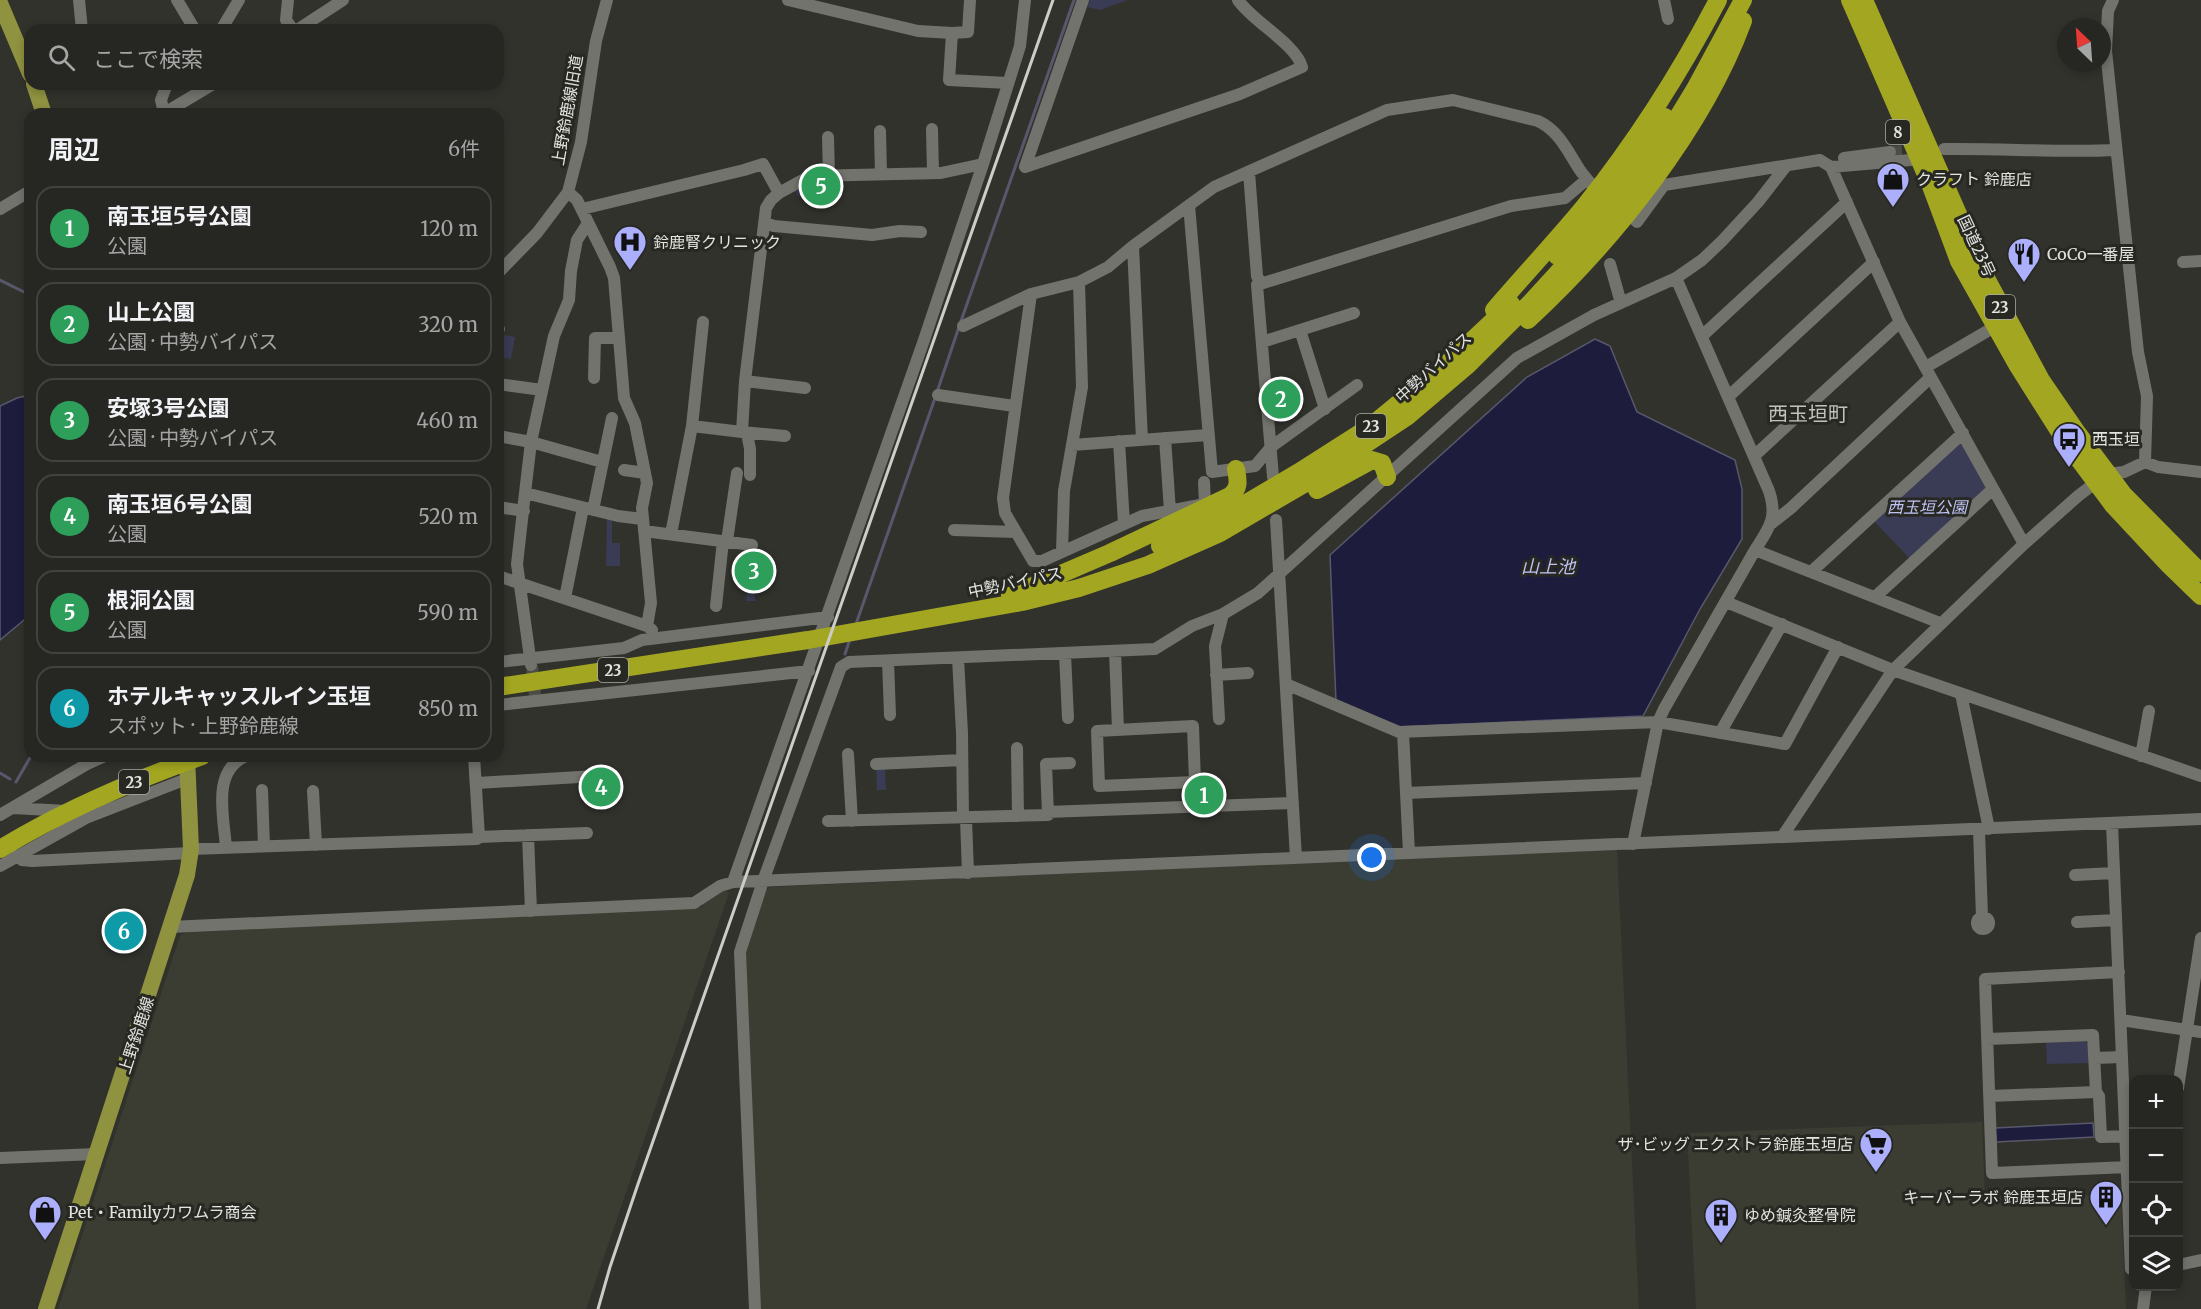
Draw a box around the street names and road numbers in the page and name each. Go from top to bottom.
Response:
street label: 上野鈴鹿線旧道 [547,53,587,167]
road number: 8 [1886,120,1910,144]
street label: 国道23号 [1954,212,2000,280]
road number: 23 [1985,295,2015,319]
street label: 中勢バイパス [1391,328,1475,406]
road number: 23 [1356,414,1386,438]
street label: 中勢バイパス [966,562,1064,602]
road number: 23 [598,658,628,682]
road number: 23 [119,770,149,794]
street label: 上野鈴鹿線 [114,994,158,1076]

